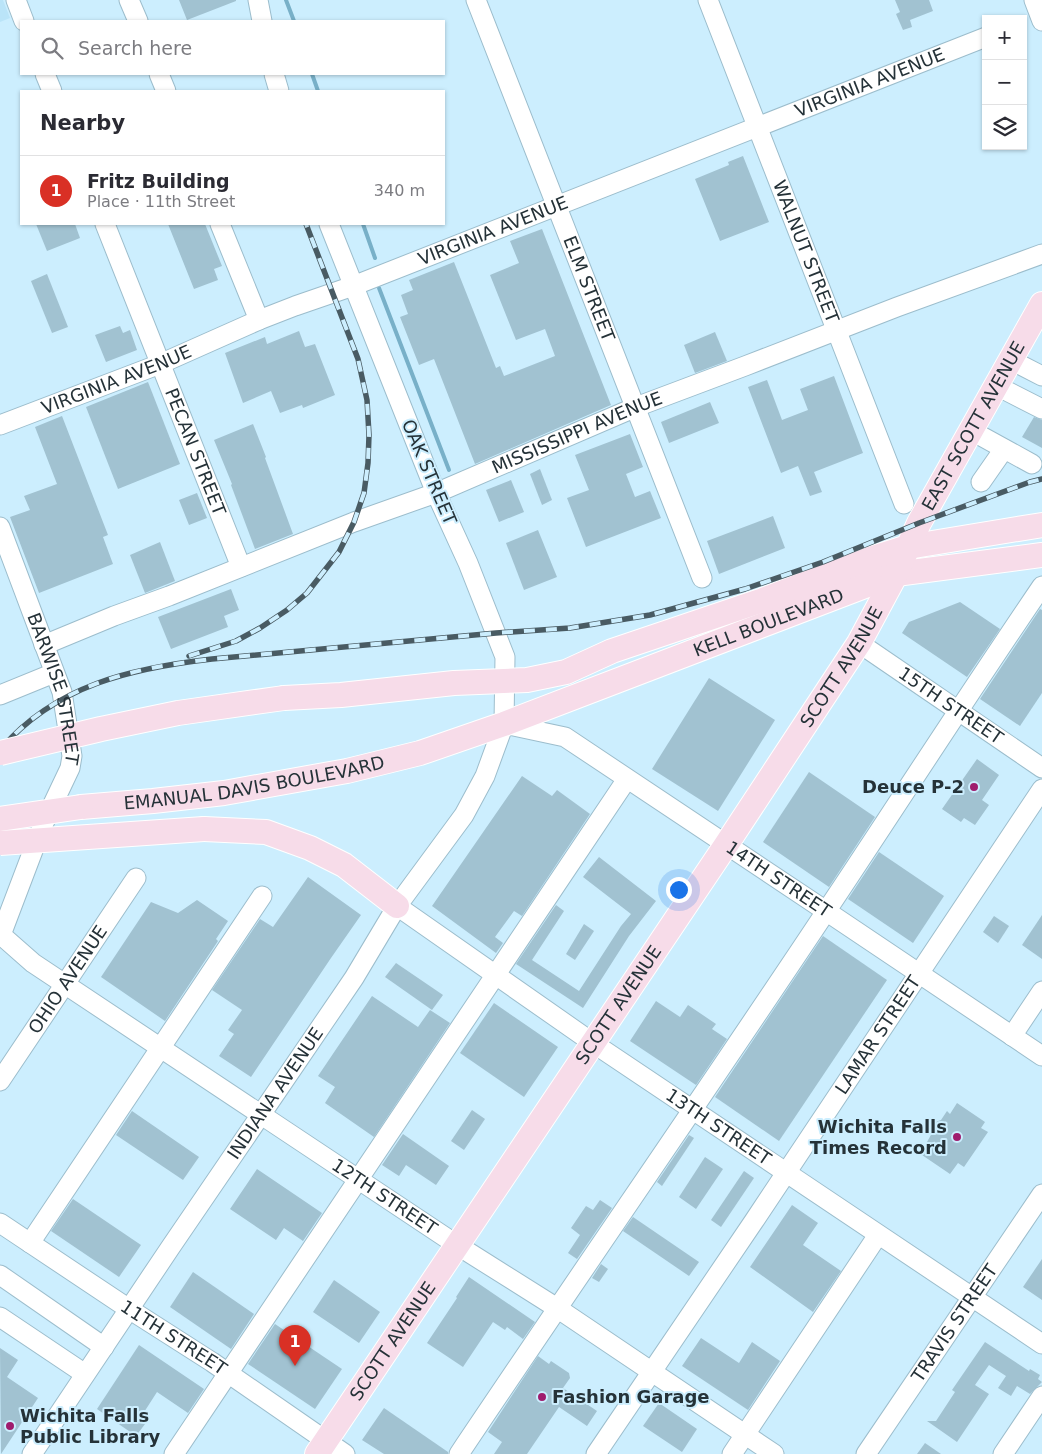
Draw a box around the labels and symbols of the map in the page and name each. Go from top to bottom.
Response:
street label: VIRGINIA AVENUE [792,43,948,121]
street label: WALNUT STREET [769,177,844,327]
street label: VIRGINIA AVENUE [415,192,571,269]
street label: ELM STREET [559,233,620,345]
street label: EAST SCOTT AVENUE [917,338,1029,514]
street label: VIRGINIA AVENUE [39,340,195,418]
street label: PECAN STREET [161,385,231,519]
street label: MISSISSIPPI AVENUE [489,387,665,478]
street label: OAK STREET [398,416,461,529]
street label: KELL BOULEVARD [690,584,847,661]
street label: SCOTT AVENUE [796,603,887,731]
street label: BARWISE STREET [23,610,83,767]
street label: 15TH STREET [895,662,1008,749]
street label: EMANUAL DAVIS BOULEVARD [123,751,387,813]
place label: Deuce P-2 [862,776,964,797]
marker: Deuce P-2 [968,781,980,793]
street label: 14TH STREET [722,836,836,922]
your location [666,877,692,903]
street label: OHIO AVENUE [24,921,111,1037]
street label: SCOTT AVENUE [571,941,666,1068]
street label: LAMAR STREET [831,971,925,1098]
street label: INDIANA AVENUE [223,1023,327,1163]
street label: 13TH STREET [662,1084,776,1170]
place label: Wichita Falls Times Record [810,1116,947,1158]
marker: Wichita Falls Times Record [951,1131,963,1143]
street label: 12TH STREET [328,1154,442,1239]
street label: TRAVIS STREET [906,1259,1002,1387]
street label: SCOTT AVENUE [345,1277,440,1404]
street label: 11TH STREET [117,1295,232,1380]
pin: 1 [279,1325,311,1366]
place label: Fashion Garage [552,1386,710,1407]
marker: Fashion Garage [536,1391,548,1403]
place label: Wichita Falls Public Library [20,1405,161,1447]
marker: Wichita Falls Public Library [4,1420,16,1432]

